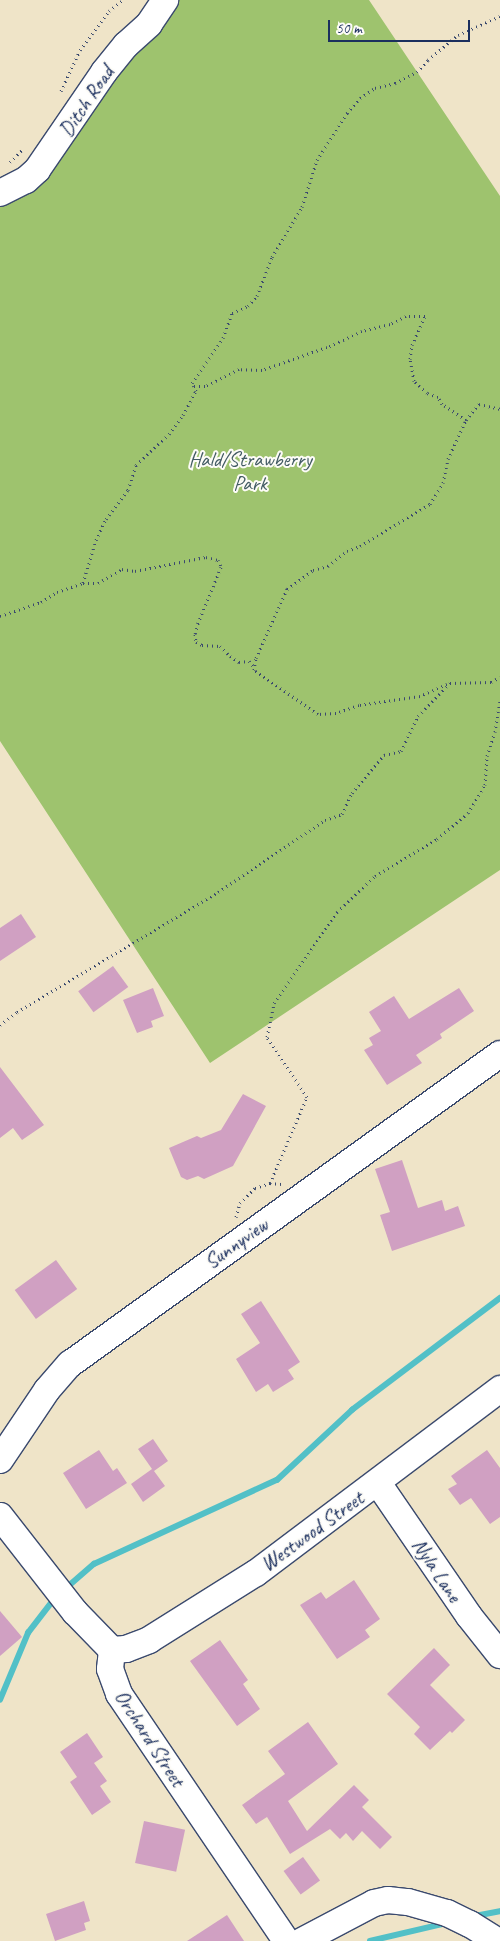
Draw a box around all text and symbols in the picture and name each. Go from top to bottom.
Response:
scale bar [330,10,472,42]
text: 50 m [336,19,362,38]
street label: Ditch Road [53,61,119,141]
park label: Hald/Strawberry Park [188,446,312,496]
street label: Sunnyview [199,1212,273,1274]
street label: Westwood Street [256,1485,368,1577]
street label: Nyla Lane [406,1533,468,1607]
street label: Orchard Street [109,1685,191,1791]

